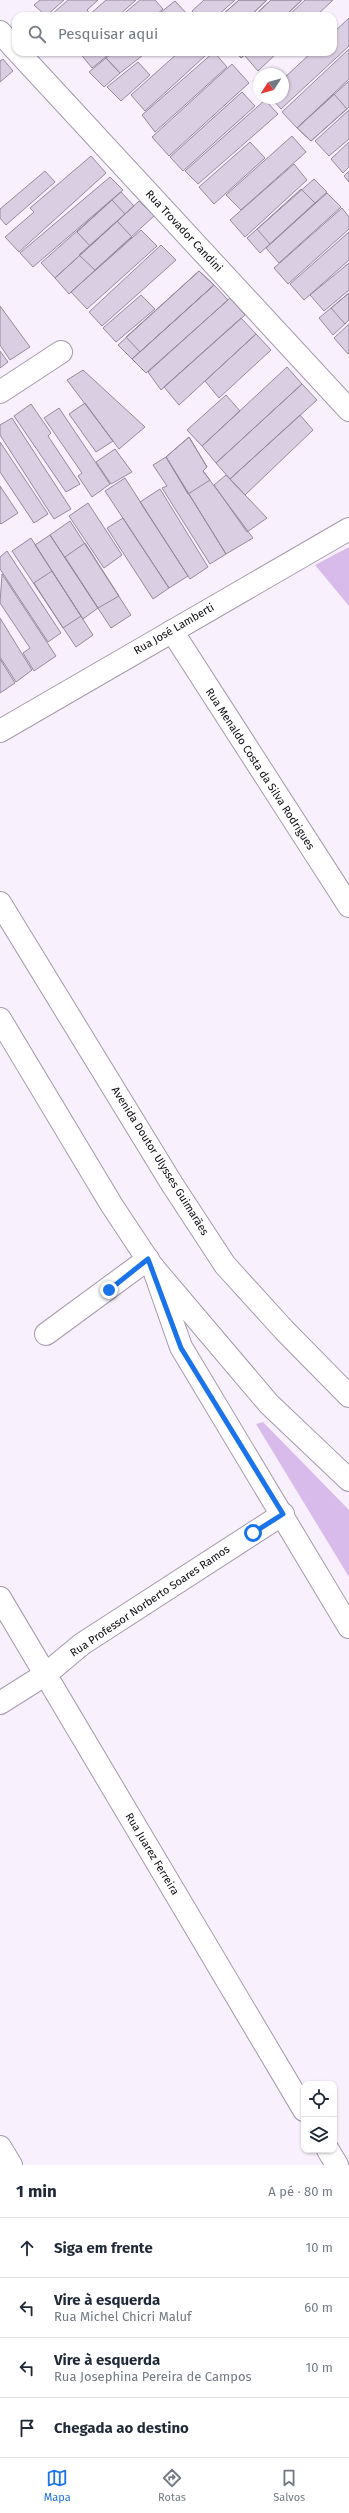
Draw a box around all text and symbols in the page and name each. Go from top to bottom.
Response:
search box [12,12,337,56]
icon: search [26,23,48,45]
text: Pesquisar aqui [58,25,158,43]
north arrow [253,68,289,104]
street label: Rua Trovador Candini [143,188,225,274]
street label: Rua José Lamberti [132,601,216,657]
street label: Rua Menaldo Costa da Silva Rodrigues [203,686,317,852]
street label: Avenida Doutor Ulysses Guimarães [109,1084,211,1238]
route end [100,1281,118,1299]
route start [244,1524,262,1542]
street label: Rua Professor Norberto Soares Ramos [68,1543,232,1659]
street label: Rua Juarez Ferreira [122,1811,182,1897]
map controls [301,2081,337,2153]
button: locate [301,2081,337,2117]
button: layers [301,2117,337,2153]
text: 1 min [16,2181,57,2202]
text: A pé · 80 m [268,2184,333,2199]
icon: ahead [16,2237,38,2259]
text: Siga em frente [54,2239,153,2257]
text: 10 m [306,2240,333,2255]
text: Vire à esquerda [54,2291,160,2309]
icon: left [16,2297,38,2319]
text: 60 m [304,2300,333,2315]
text: Rua Michel Chicri Maluf [54,2309,191,2324]
text: Vire à esquerda [54,2351,160,2369]
icon: left [16,2357,38,2379]
text: 10 m [306,2360,333,2375]
text: Rua Josephina Pereira de Campos [54,2369,252,2384]
icon: arrive [16,2417,38,2439]
text: Chegada ao destino [54,2419,189,2437]
tab: Mapa [44,2467,71,2504]
tab: Rotas [158,2467,186,2504]
tab: Salvos [273,2467,305,2504]

